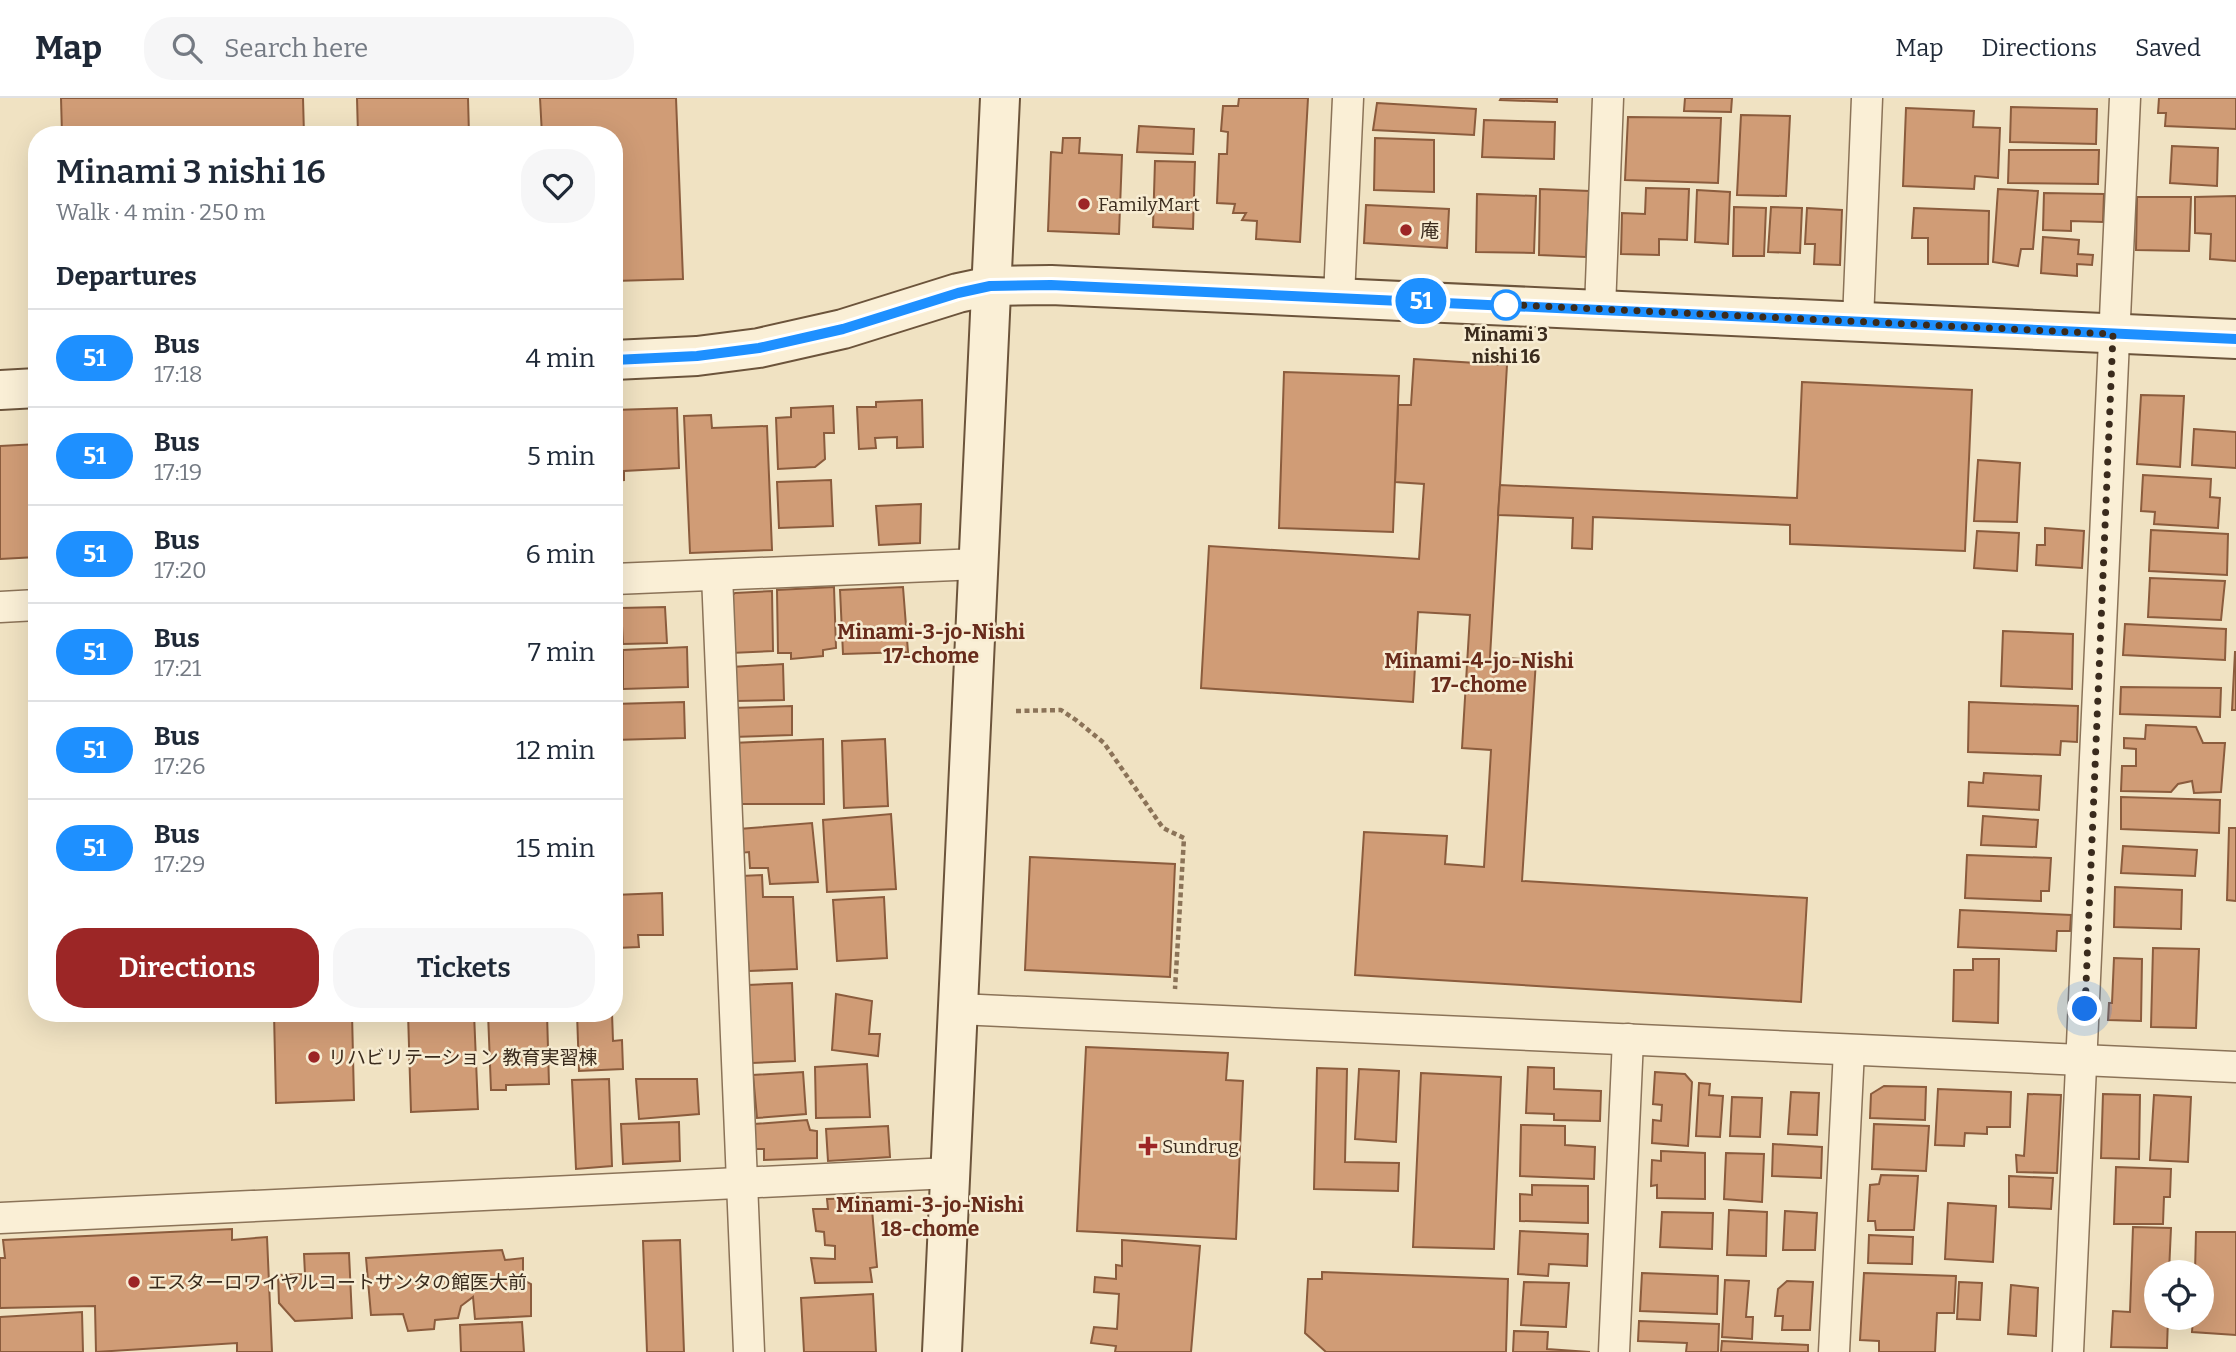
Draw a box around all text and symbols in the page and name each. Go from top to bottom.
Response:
search box [144,17,634,80]
text: Map [35,28,102,68]
icon: search [168,29,206,67]
text: Search here [224,33,368,64]
text: Map [1895,34,1944,62]
text: Directions [1982,34,2097,62]
text: Saved [2135,34,2201,62]
button: heart [521,149,595,223]
text: Minami 3 nishi 16 [56,152,326,192]
place label: FamilyMart [1098,193,1200,216]
marker: FamilyMart [1076,196,1092,212]
text: Walk · 4 min · 250 m [56,198,265,226]
place label: 庵 [1420,219,1439,242]
marker: 庵 [1398,222,1414,238]
text: Departures [56,261,197,292]
line badge: 51 [1390,278,1452,324]
text: 51 [1409,287,1433,315]
marker: Minami 3 nishi 16 [1491,290,1521,320]
place label: Minami 3 nishi 16 [1464,323,1548,368]
text: Bus [154,329,200,360]
text: 4 min [526,343,595,374]
text: 51 [83,344,106,372]
text: 17:18 [154,360,203,388]
text: Bus [154,427,200,458]
text: 5 min [527,441,595,472]
text: 51 [83,442,106,470]
text: 17:19 [154,458,202,486]
text: Bus [154,525,200,556]
text: 6 min [526,539,595,570]
text: 51 [83,540,106,568]
text: 17:20 [154,556,207,584]
district label: Minami-3-jo-Nishi 17-chome [837,619,1025,669]
text: Bus [154,623,200,654]
text: 7 min [528,637,595,668]
text: 51 [83,638,106,666]
district label: Minami-4-jo-Nishi 17-chome [1384,648,1574,698]
text: 17:21 [154,654,201,682]
text: Bus [154,721,200,752]
text: 12 min [516,735,595,766]
text: 51 [83,736,106,764]
text: 17:26 [154,752,206,780]
text: Bus [154,819,200,850]
text: 15 min [516,833,595,864]
text: 51 [83,834,106,862]
text: 17:29 [154,850,206,878]
button: Directions [56,928,319,1008]
button: Tickets [333,928,595,1008]
your location [2067,991,2102,1026]
place label: リハビリテーション 教育実習棟 [328,1046,597,1069]
marker: リハビリテーション 教育実習棟 [306,1049,322,1065]
place label: Sundrug [1162,1135,1239,1158]
marker: Sundrug [1140,1138,1156,1154]
district label: Minami-3-jo-Nishi 18-chome [836,1192,1024,1242]
map controls [2144,1260,2214,1330]
button: locate [2144,1260,2214,1330]
place label: エスターロワイヤルコートサンタの館医大前 [148,1271,527,1294]
marker: エスターロワイヤルコートサンタの館医大前 [126,1274,142,1290]

